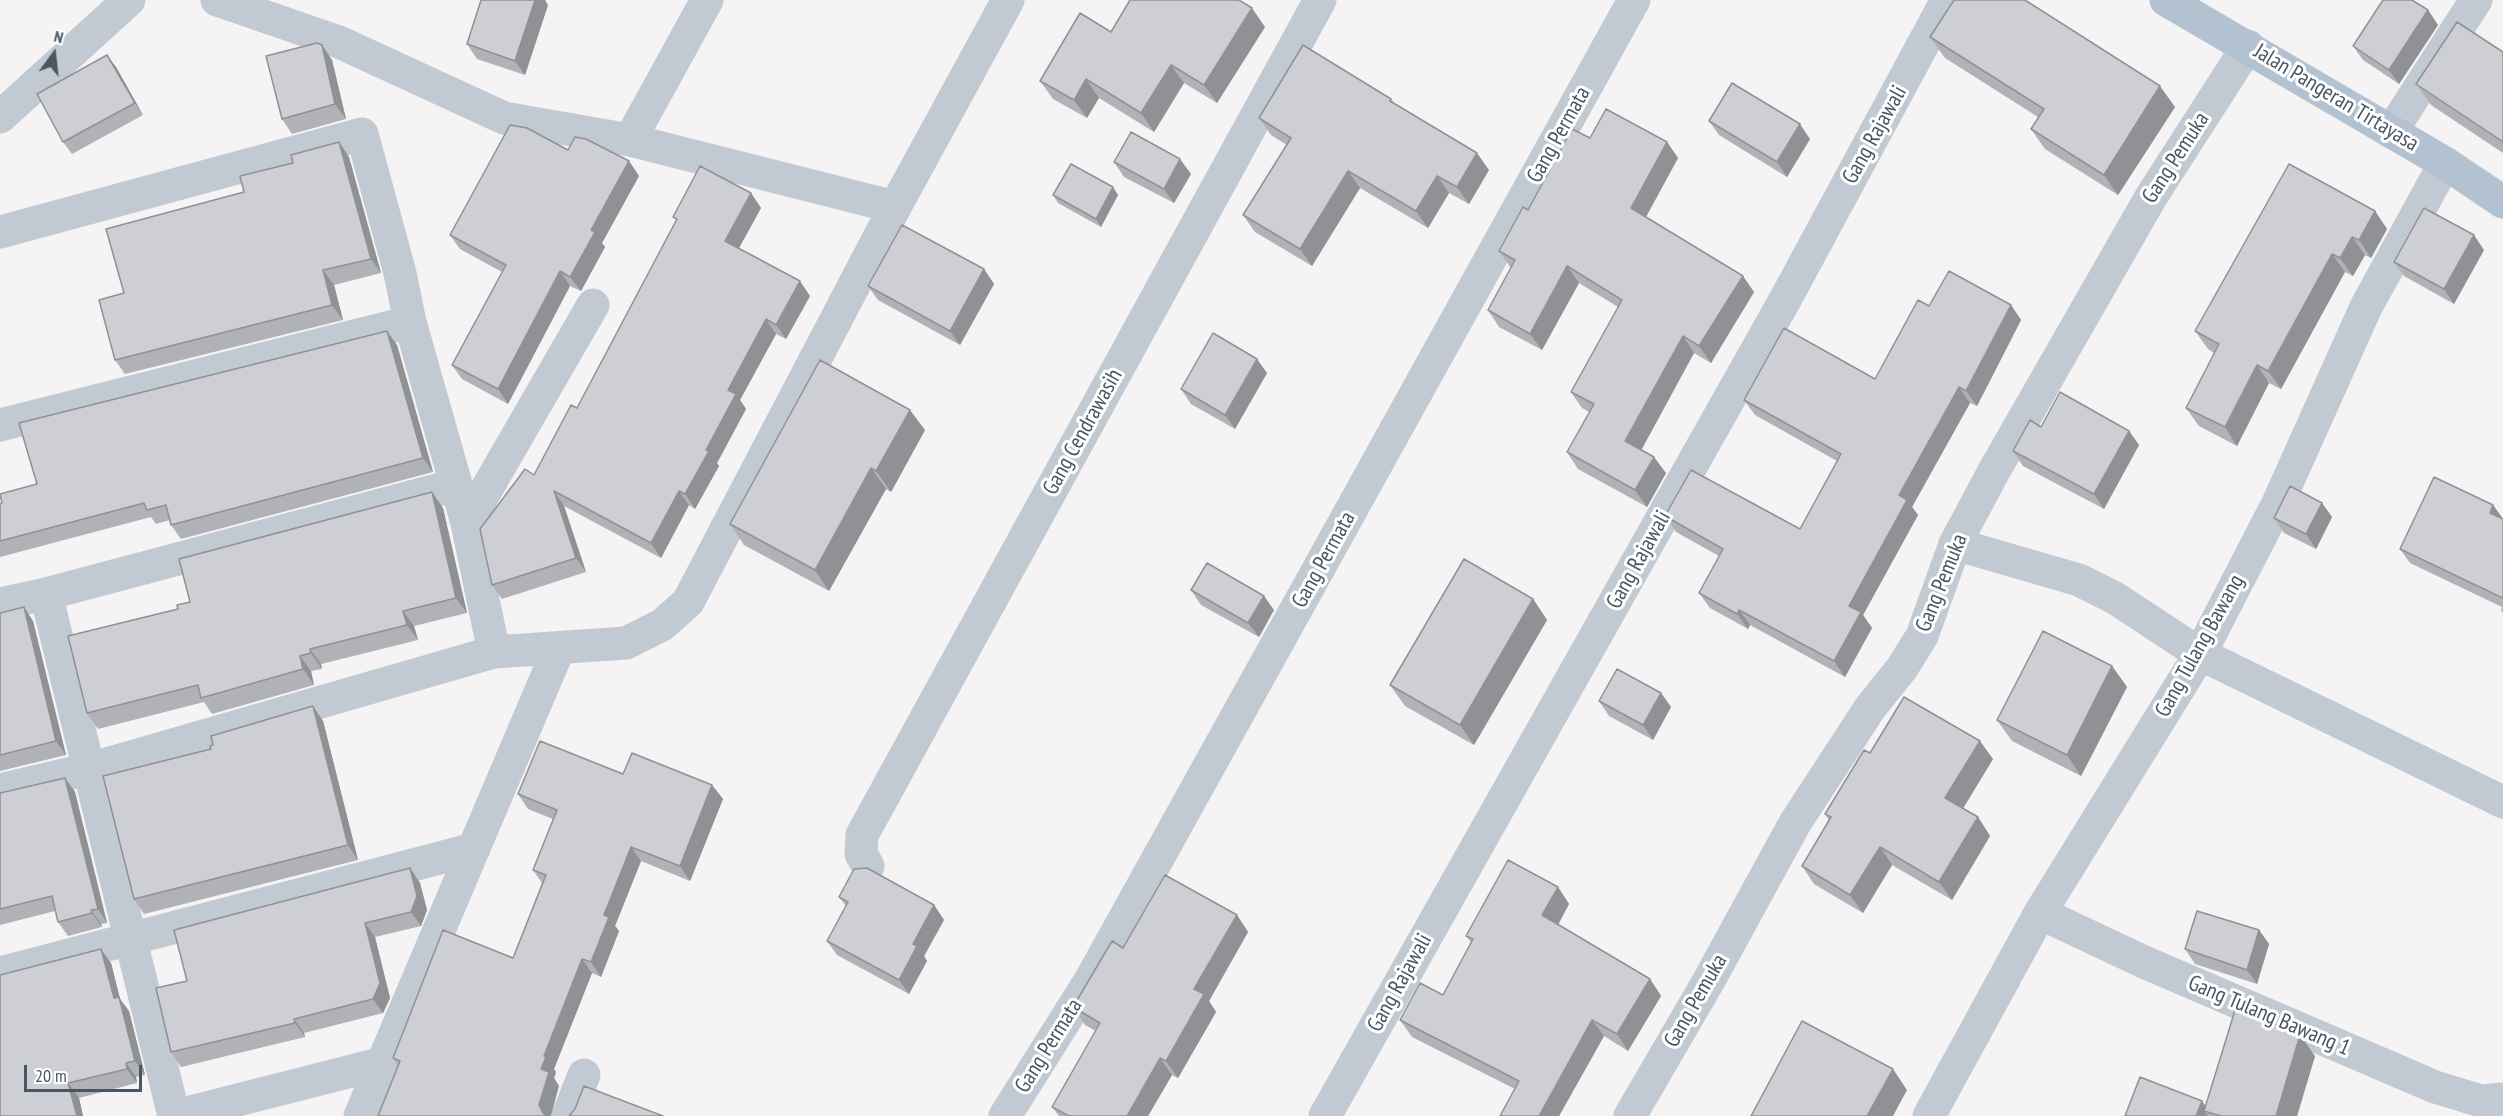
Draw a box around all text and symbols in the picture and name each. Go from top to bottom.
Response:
north arrow [24,24,84,84]
text: N [52,26,65,47]
street label: Jalan Pangeran Tirtayasa [2249,38,2423,158]
street label: Gang Rajawali [1837,81,1913,189]
street label: Gang Permata [1522,82,1596,188]
street label: Gang Pemuka [2137,108,2215,208]
street label: Gang Cendrawasih [1038,365,1128,499]
street label: Gang Rajawali [1601,506,1677,614]
street label: Gang Permata [1287,507,1361,613]
street label: Gang Pemuka [1910,530,1974,636]
street label: Gang Tulang Bawang [2150,570,2250,722]
street label: Gang Rajawali [1362,929,1438,1037]
street label: Gang Pemuka [1659,950,1733,1052]
street label: Gang Tulang Bawang 1 [2184,970,2354,1062]
street label: Gang Permata [1010,994,1088,1098]
scale bar [27,1053,146,1091]
text: 20 m [35,1064,67,1087]

